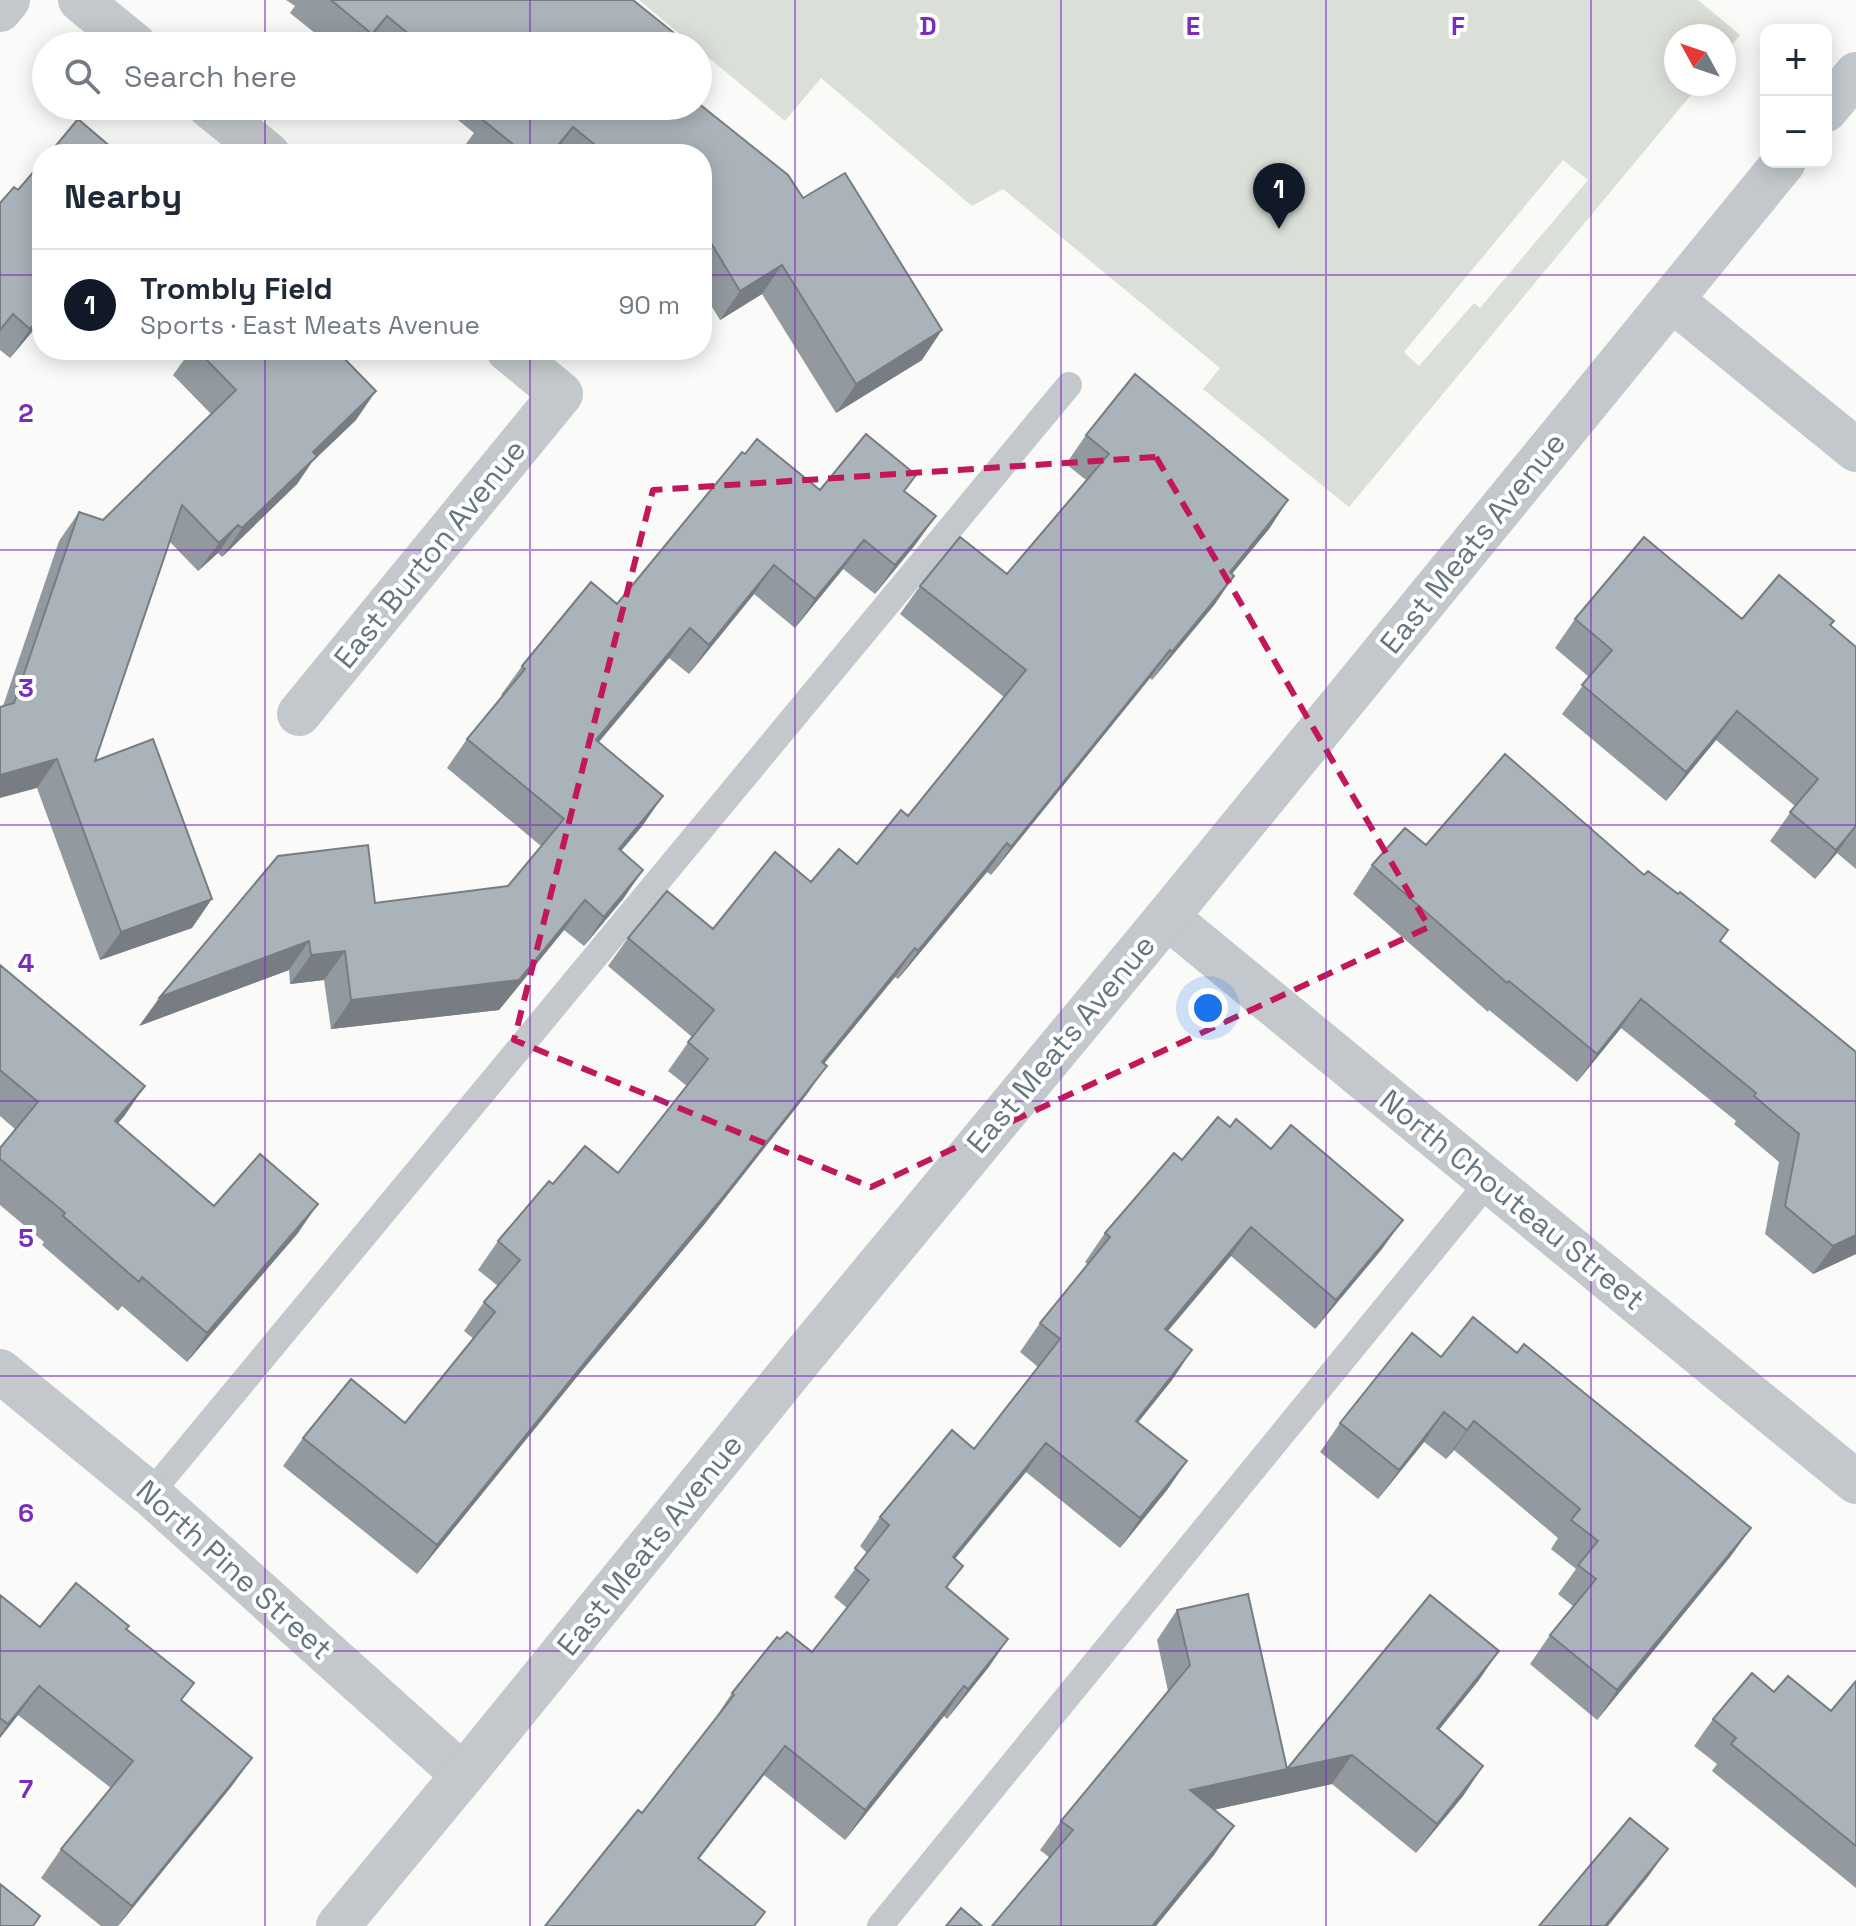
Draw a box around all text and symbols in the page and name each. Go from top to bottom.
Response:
text: D [919,9,937,43]
text: E [1186,9,1200,43]
text: F [1451,9,1465,43]
north arrow [1664,24,1736,96]
map controls [1760,24,1832,168]
button: + [1760,24,1832,96]
search box [32,32,712,120]
icon: search [60,54,104,98]
text: Search here [124,57,297,96]
button: − [1760,96,1832,168]
pin: 1 [1253,163,1305,229]
text: Nearby [64,175,182,218]
text: Trombly Field [140,269,333,308]
text: 1 [84,288,96,322]
text: 90 m [618,288,680,322]
text: Sports · East Meats Avenue [140,308,480,342]
text: 2 [18,396,34,430]
street label: East Meats Avenue [1371,424,1574,661]
street label: East Burton Avenue [325,431,534,676]
text: 3 [18,671,34,705]
street label: East Meats Avenue [958,926,1164,1161]
text: 4 [18,946,34,980]
your location [1188,988,1228,1028]
street label: North Chouteau Street [1372,1081,1653,1319]
text: 5 [18,1221,34,1255]
street label: East Meats Avenue [548,1426,751,1663]
street label: North Pine Street [128,1471,340,1668]
text: 6 [18,1496,34,1530]
text: 7 [19,1772,33,1806]

